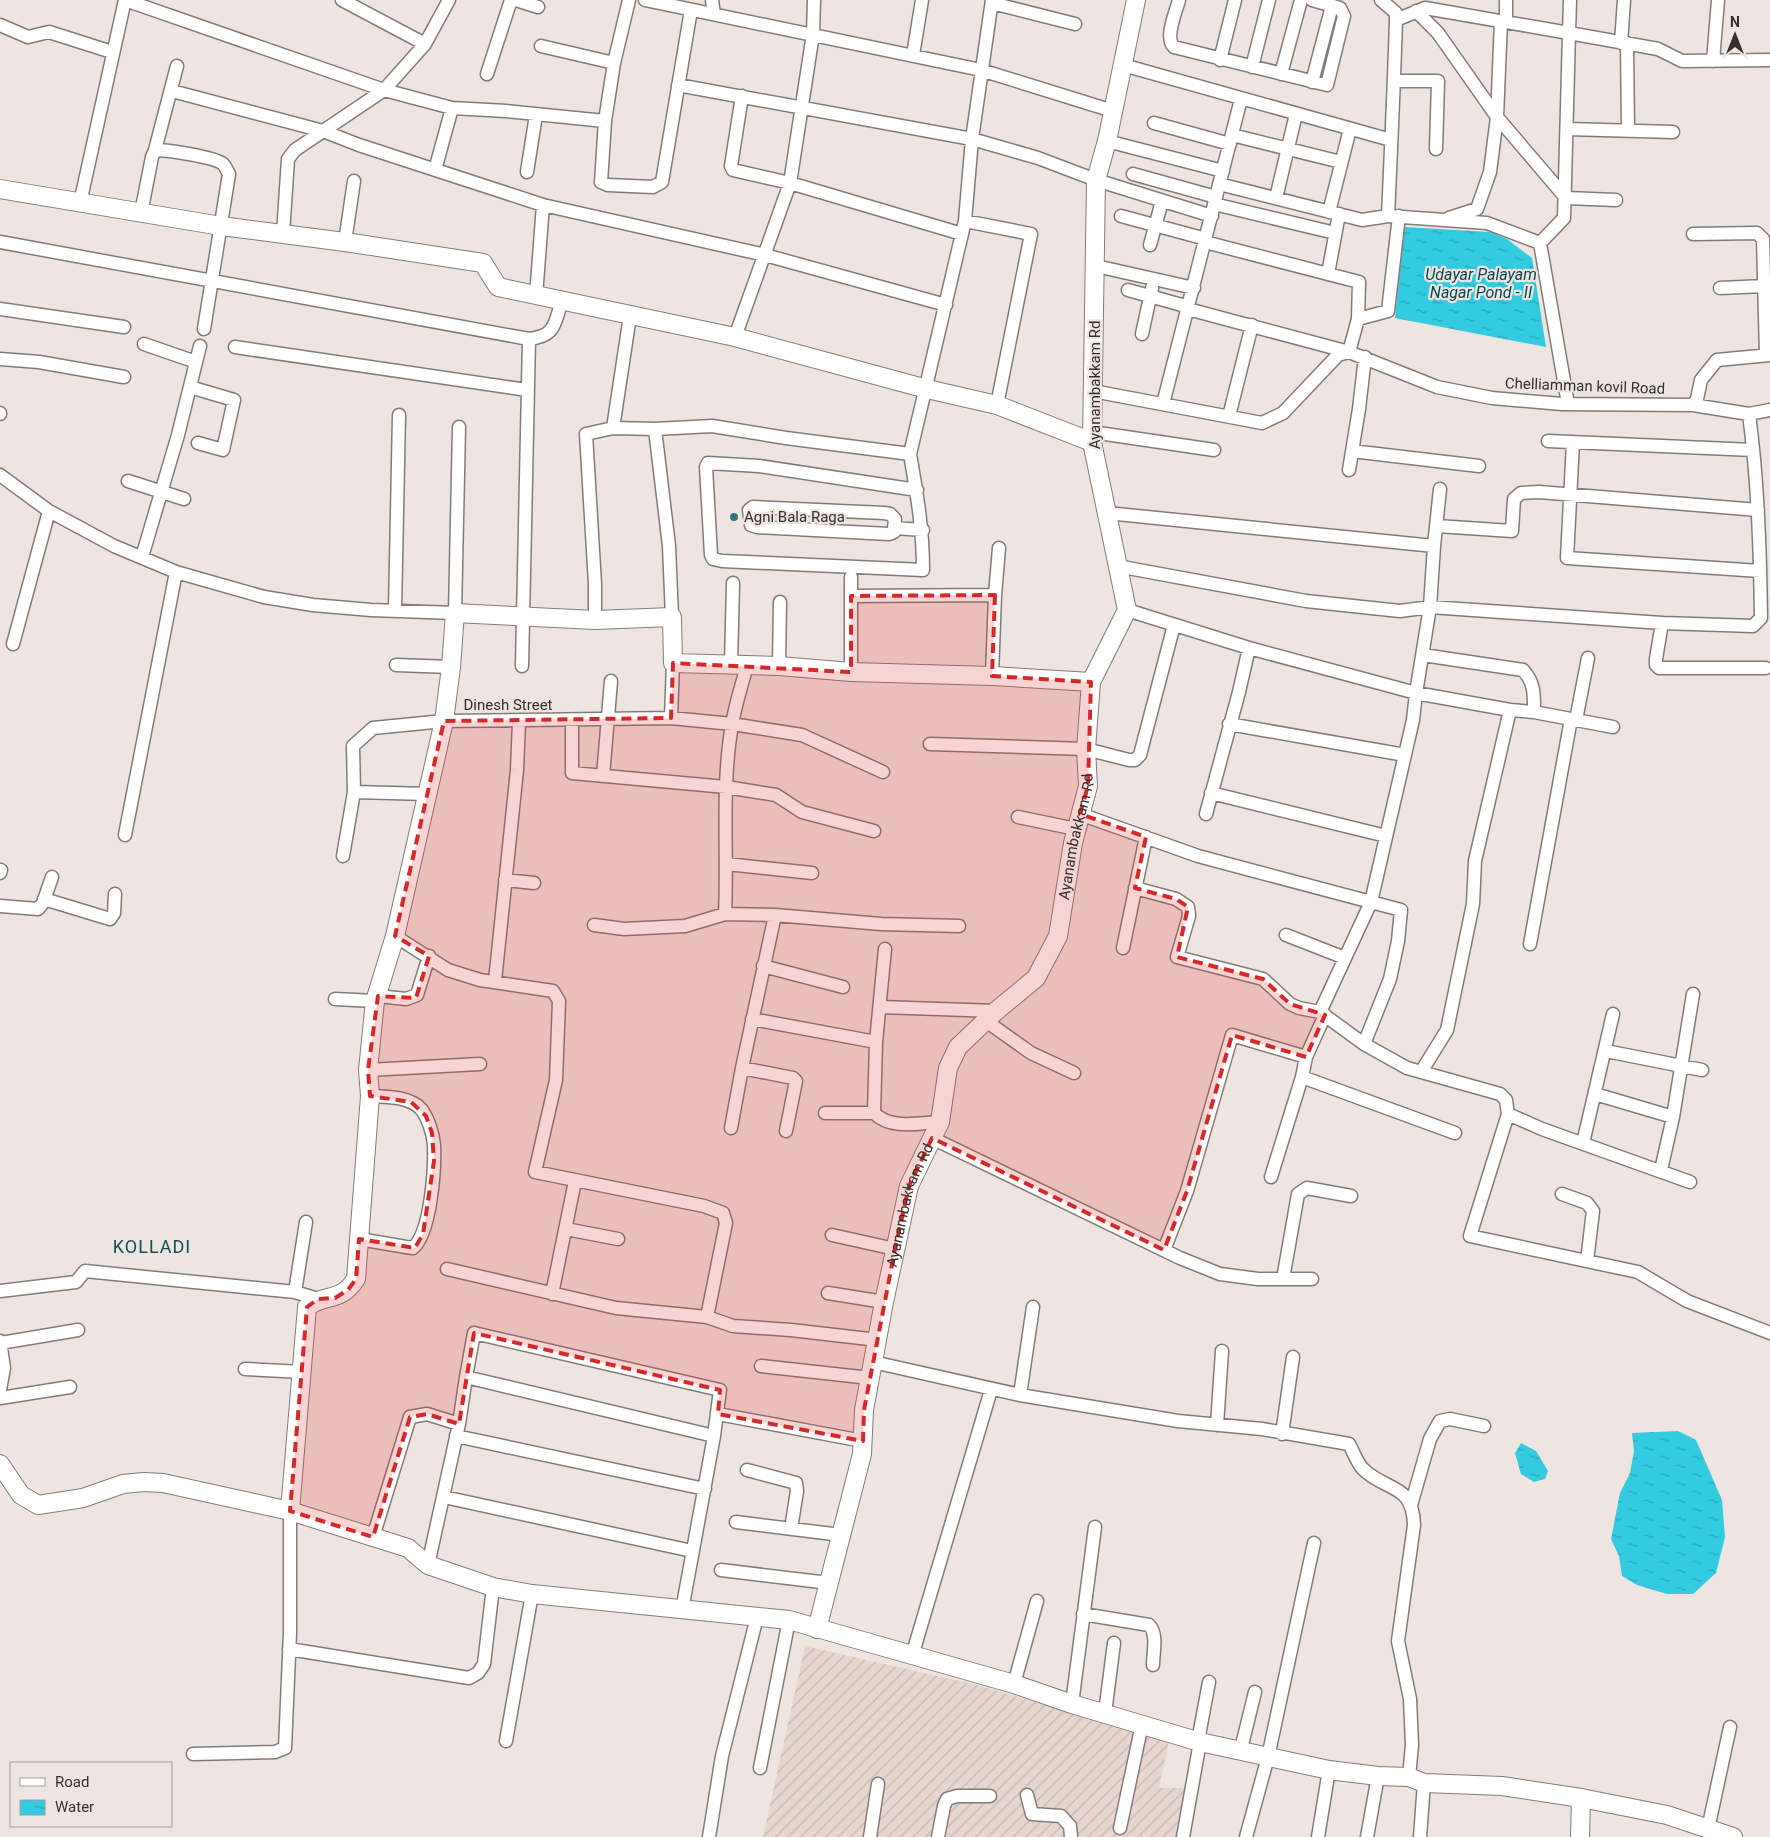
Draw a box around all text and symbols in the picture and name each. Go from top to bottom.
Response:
north arrow [1710,10,1760,60]
text: N [1730,14,1740,30]
water label: Udayar Palayam Nagar Pond - II [1425,265,1537,302]
street label: Ayanambakkam Rd [1086,321,1104,449]
street label: Chelliamman kovil Road [1505,374,1665,398]
place label: Agni Bala Raga [744,508,845,526]
marker: Agni Bala Raga [728,511,740,523]
street label: Dinesh Street [463,696,553,714]
street label: Ayanambakkam Rd [1055,773,1098,901]
street label: Ayanambakkam Rd [883,1141,937,1269]
district label: KOLLADI [113,1236,191,1257]
legend [10,1762,172,1827]
text: Road [55,1773,89,1791]
text: Water [55,1798,94,1816]

